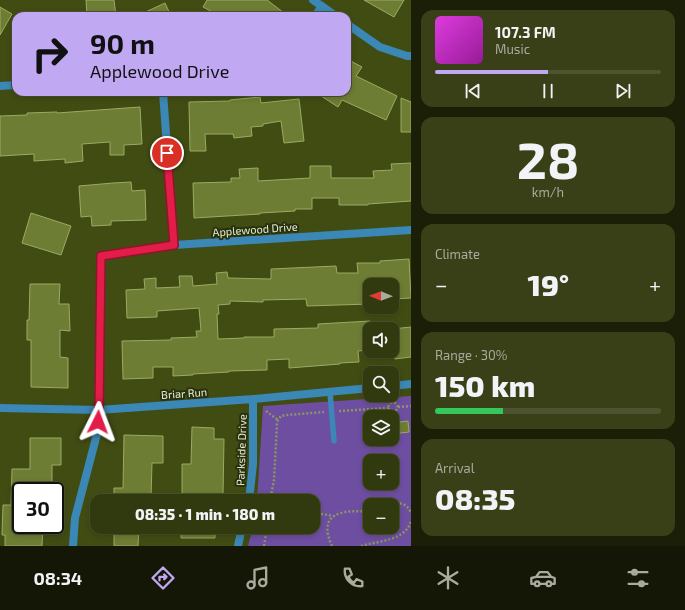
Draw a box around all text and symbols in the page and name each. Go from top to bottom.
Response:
text: 107.3 FM [495,23,556,41]
text: 90 m [90,26,155,60]
icon: right [24,28,76,80]
text: Music [495,41,530,57]
text: Applewood Drive [90,60,229,82]
icon: previous [462,80,484,102]
icon: pause [537,80,559,102]
icon: next [612,80,634,102]
text: 28 [517,127,579,189]
pin [150,136,184,170]
icon: arrive [156,142,178,164]
text: km/h [532,184,564,200]
street label: Applewood Drive [212,220,298,238]
text: Climate [435,246,480,262]
text: 19° [528,266,569,302]
text: − [435,271,448,297]
text: + [649,271,661,297]
north arrow [363,278,399,314]
map controls [363,278,399,534]
button: sound [363,322,399,358]
text: Range · 30% [435,347,507,363]
button: search [363,366,399,402]
text: 150 km [435,367,535,403]
street label: Briar Run [161,385,207,401]
position arrow [77,401,119,443]
button: layers [363,410,399,446]
street label: Parkside Drive [233,414,249,486]
button: + [363,454,399,490]
text: Arrival [435,460,475,476]
text: 08:35 [435,480,515,516]
speed limit sign: 30 [12,482,64,534]
button: − [363,498,399,534]
text: 08:35 · 1 min · 180 m [135,505,275,523]
icon: directions [149,564,177,592]
icon: music [244,564,272,592]
icon: phone [339,564,367,592]
icon: climate [434,564,462,592]
icon: car [529,564,557,592]
icon: filters [624,564,652,592]
text: 08:34 [33,567,82,589]

